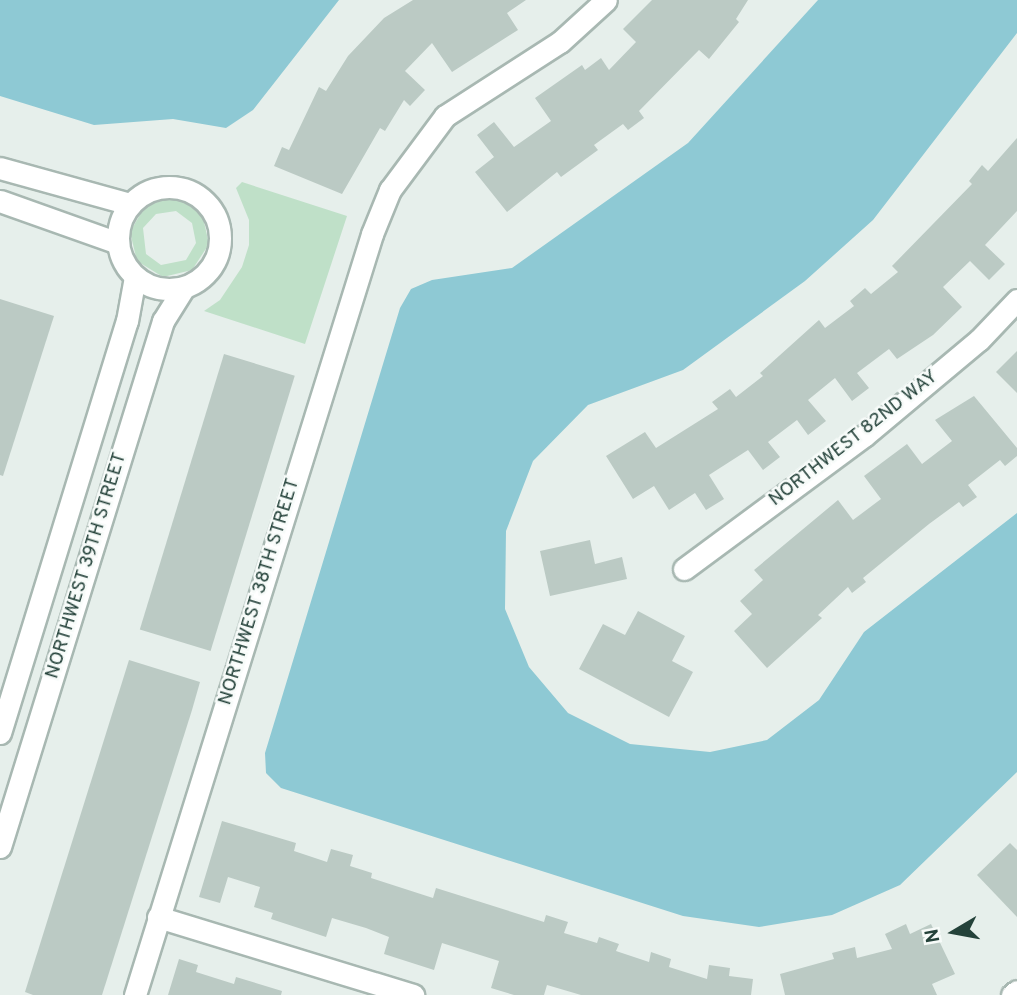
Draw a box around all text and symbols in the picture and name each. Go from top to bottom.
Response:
street label: NORTHWEST 82ND WAY [765,366,943,512]
street label: NORTHWEST 39TH STREET [42,450,132,682]
street label: NORTHWEST 38TH STREET [215,476,305,708]
north arrow [919,897,989,967]
text: N [920,927,946,944]

